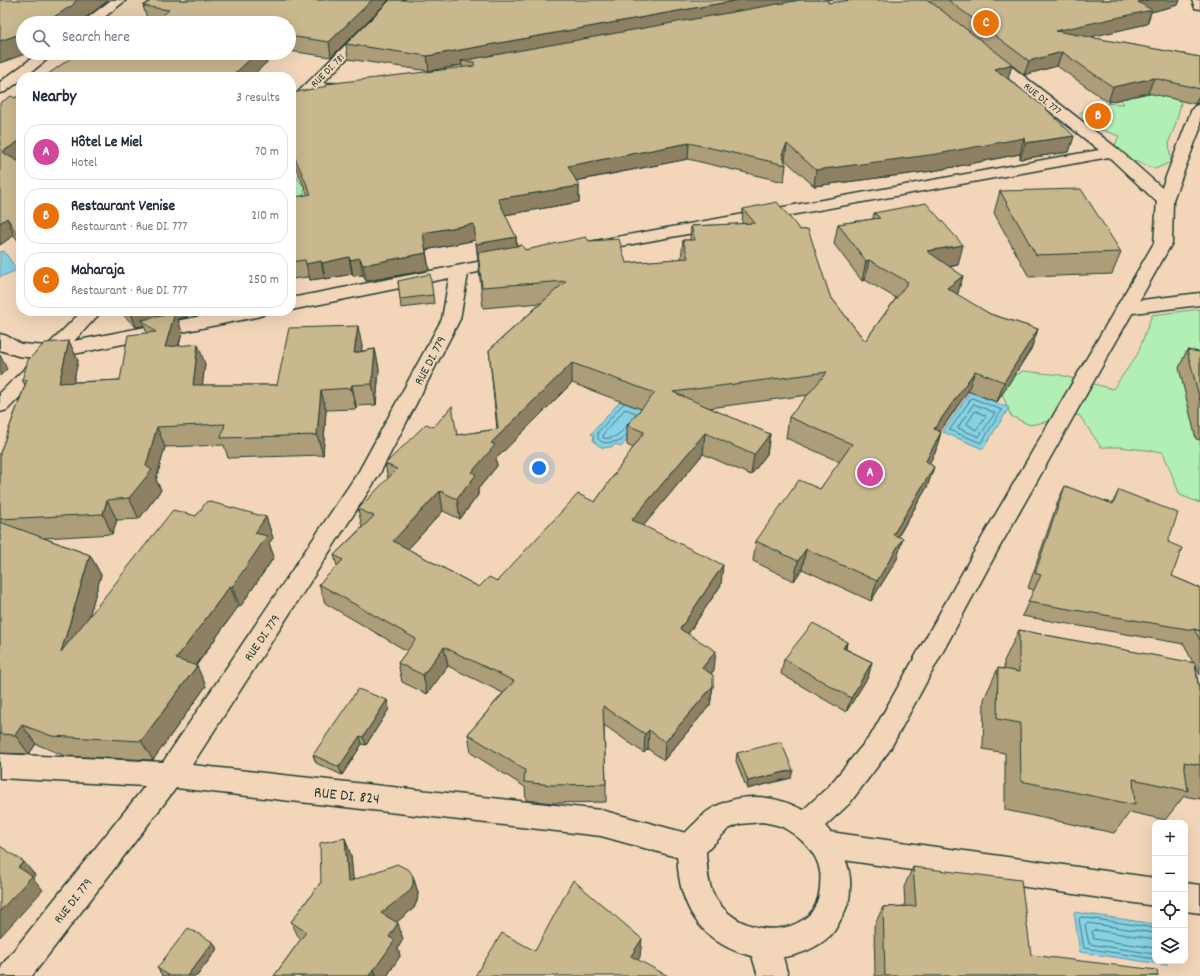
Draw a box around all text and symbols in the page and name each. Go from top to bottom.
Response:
pin: C [973,8,999,38]
search box [16,16,296,60]
icon: search [30,27,52,49]
text: Search here [62,27,130,49]
street label: RUE DI. 781 [308,51,349,92]
street label: RUE DI. 777 [1019,80,1064,120]
text: Nearby [32,86,76,110]
text: 3 results [236,89,280,108]
pin: B [1085,101,1111,131]
text: Hôtel Le Miel [71,132,142,154]
text: A [42,143,50,162]
text: 70 m [255,143,279,162]
text: Hotel [71,154,97,173]
text: Restaurant Venise [71,196,175,218]
text: B [43,207,49,226]
text: 210 m [251,207,279,226]
text: Restaurant · Rue DI. 777 [71,218,187,237]
text: Maharaja [71,260,124,282]
text: C [43,271,49,290]
text: 250 m [248,271,279,290]
text: Restaurant · Rue DI. 777 [71,282,187,301]
street label: RUE DI. 779 [410,333,452,389]
your location [529,458,549,478]
pin: A [857,458,883,488]
street label: RUE DI. 779 [240,611,286,666]
street label: RUE DI. 824 [313,782,381,811]
map controls [1152,820,1188,964]
button: + [1152,820,1188,856]
button: − [1152,856,1188,892]
street label: RUE DI. 779 [50,875,98,928]
button: locate [1152,892,1188,928]
button: layers [1152,928,1188,964]

